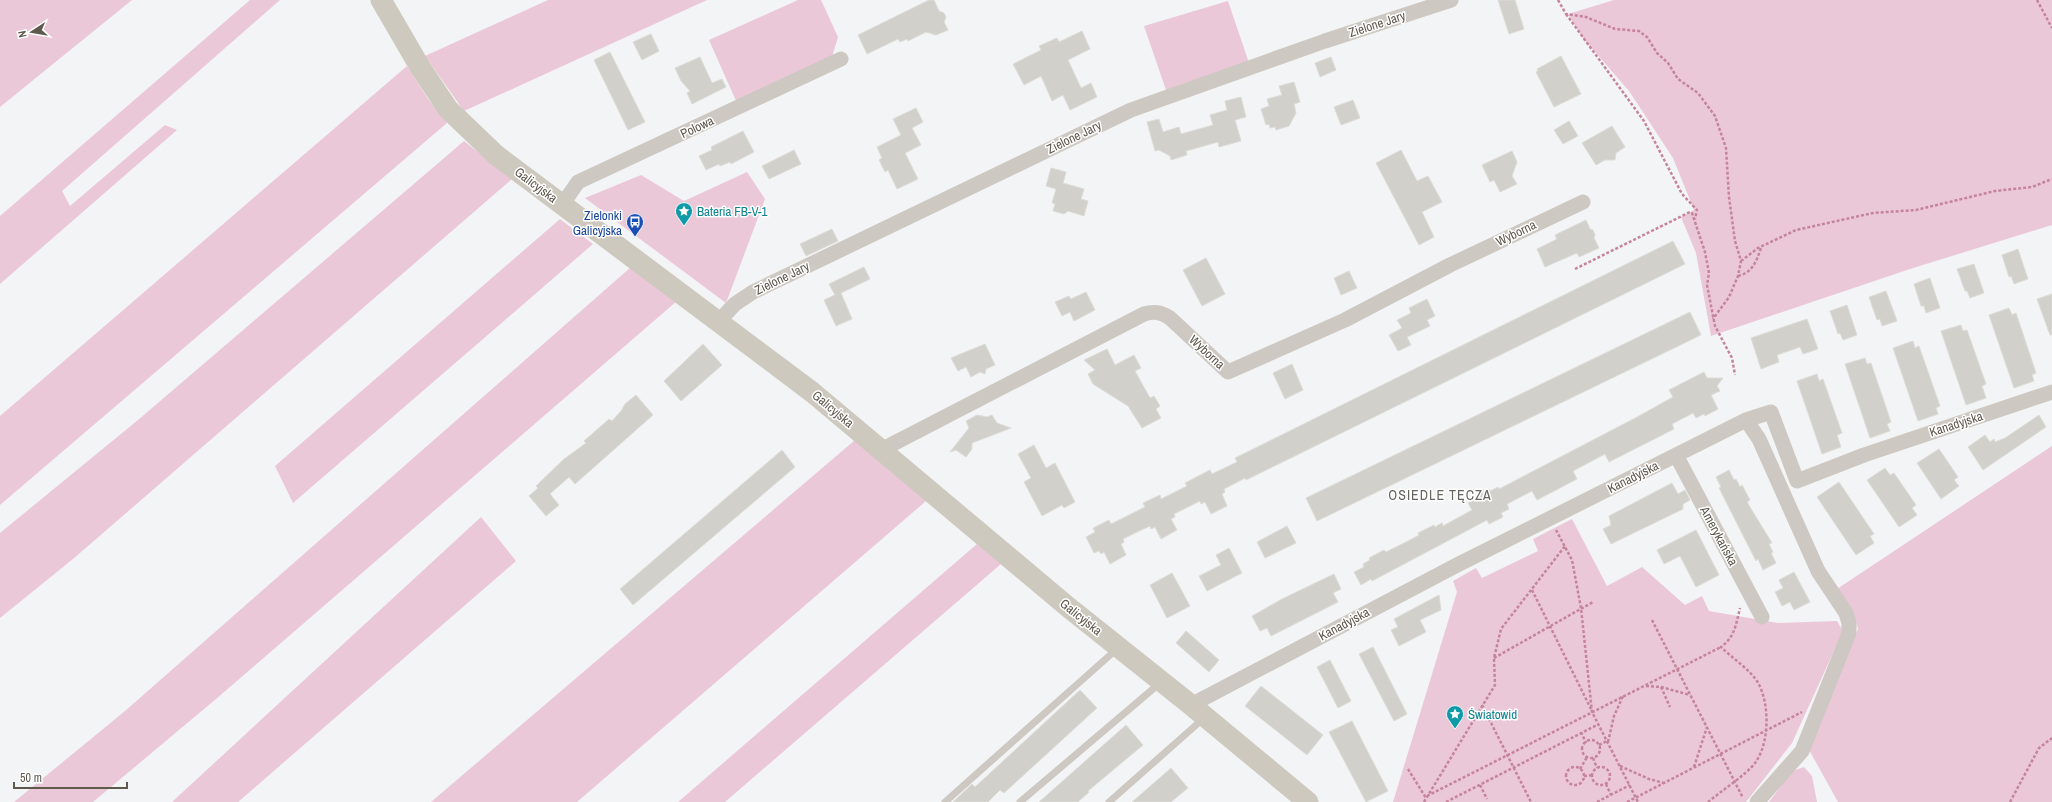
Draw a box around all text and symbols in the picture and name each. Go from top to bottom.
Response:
street label: Zielone Jary [1346,7,1408,41]
north arrow [12,12,52,52]
text: N [15,29,30,39]
street label: Polowa [678,112,716,142]
street label: Zielone Jary [1044,116,1105,157]
street label: Galicyjska [511,163,561,207]
place icon: Bateria FB-V-1 [674,201,694,226]
place label: Bateria FB-V-1 [697,203,768,220]
place label: Zielonki Galicyjska [573,207,622,239]
bus stop icon: Zielonki Galicyjska [625,212,645,237]
street label: Wyborna [1493,216,1539,250]
street label: Zielone Jary [752,257,813,298]
street label: Wyborna [1186,331,1228,373]
street label: Galicyjska [809,387,857,431]
street label: Kanadyjska [1927,407,1985,441]
street label: Kanadyjska [1605,457,1661,497]
district label: OSIEDLE TĘCZA [1388,486,1492,504]
street label: Amerykańska [1696,503,1742,569]
street label: Galicyjska [1057,595,1106,639]
street label: Kanadyjska [1316,604,1372,644]
place icon: Światowid [1445,704,1465,729]
place label: Światowid [1468,706,1517,723]
scale bar [14,764,127,790]
text: 50 m [20,770,42,786]

